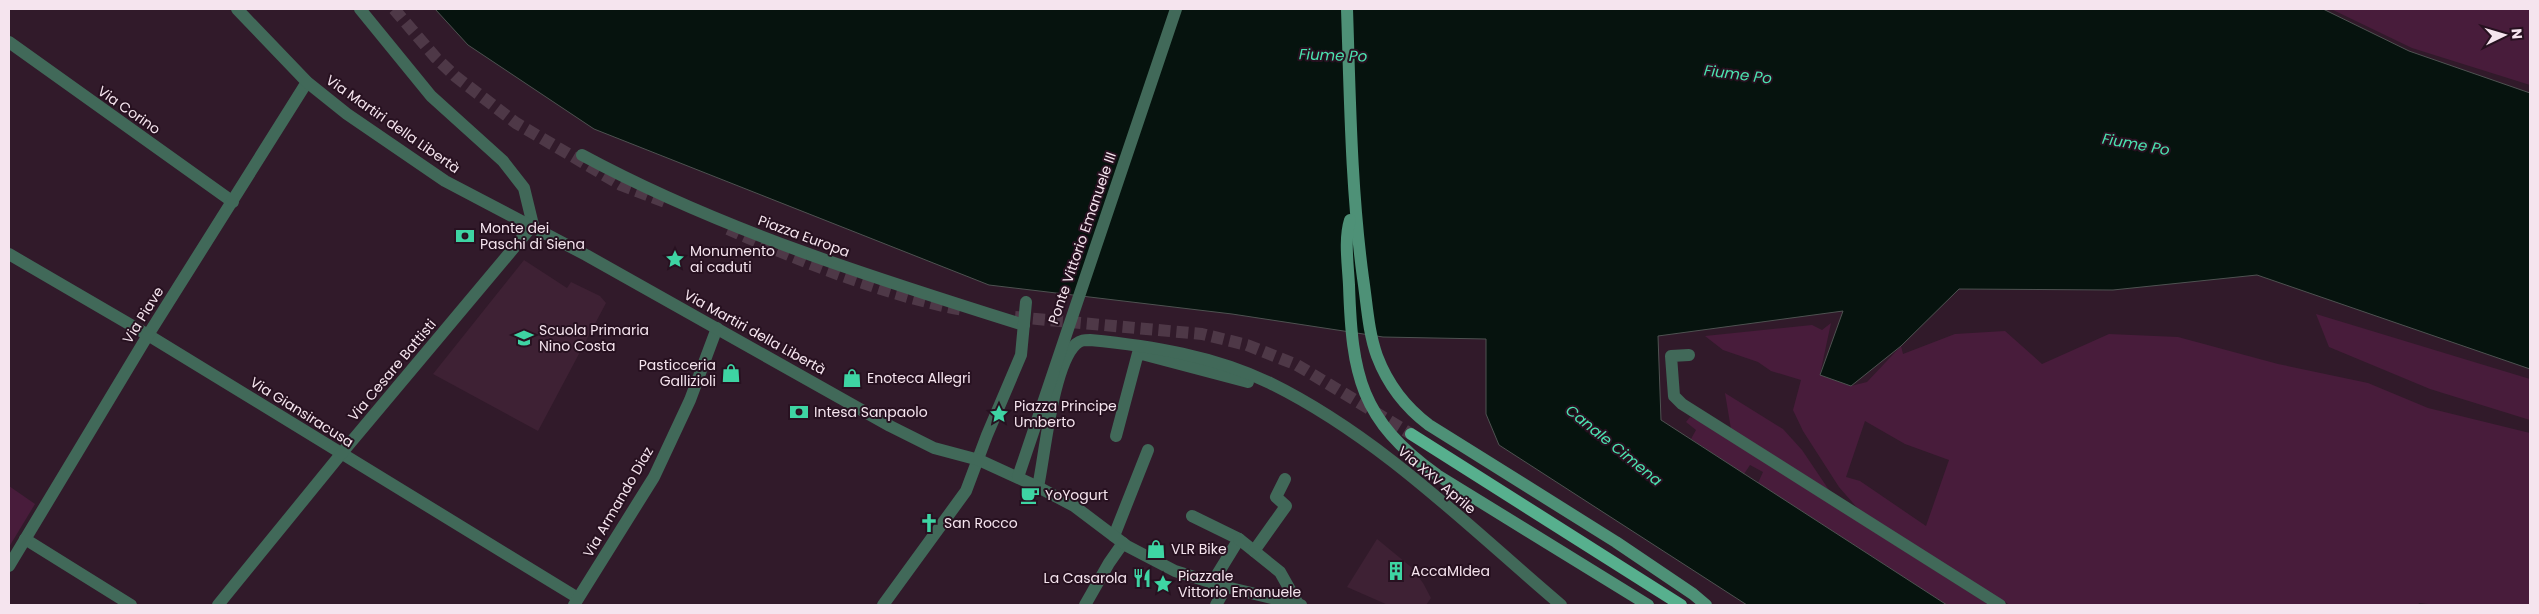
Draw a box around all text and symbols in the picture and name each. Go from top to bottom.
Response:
north arrow [2479,10,2529,60]
text: N [2507,28,2527,40]
water label: Fiume Po [1298,43,1368,67]
water label: Fiume Po [1703,59,1773,89]
street label: Via Martiri della Libertà [322,70,464,178]
street label: Via Corino [94,81,164,139]
water label: Fiume Po [2101,128,2171,160]
street label: Ponte Vittorio Emanuele III [1043,149,1121,327]
street label: Piazza Europa [755,210,853,262]
place label: Monte dei Paschi di Siena [480,218,585,254]
bank icon: Monte dei Paschi di Siena [454,225,476,247]
place label: Monumento ai caduti [690,241,775,277]
place icon: Monumento ai caduti [664,248,686,270]
street label: Via Piave [118,282,169,347]
street label: Via Martiri della Libertà [680,285,830,379]
street label: Via Cesare Battisti [343,315,441,425]
place label: Scuola Primaria Nino Costa [539,320,649,356]
school or university icon: Scuola Primaria Nino Costa [513,327,535,349]
place label: Pasticceria Gallizioli [639,355,716,391]
shop icon: Pasticceria Gallizioli [720,362,742,384]
shop icon: Enoteca Allegri [841,367,863,389]
place label: Enoteca Allegri [867,368,971,388]
street label: Via Giansiracusa [246,372,358,452]
place label: Piazza Principe Umberto [1014,396,1117,432]
water label: Canale Cimena [1561,399,1667,491]
bank icon: Intesa Sanpaolo [788,401,810,423]
place label: Intesa Sanpaolo [814,402,928,422]
place icon: Piazza Principe Umberto [988,403,1010,425]
street label: Via XXV Aprile [1394,441,1481,519]
street label: Via Armando Diaz [578,443,658,561]
cafe icon: YoYogurt [1019,484,1041,506]
place label: YoYogurt [1045,485,1108,505]
church icon: San Rocco [918,512,940,534]
place label: San Rocco [944,513,1018,533]
shop icon: VLR Bike [1145,538,1167,560]
place label: VLR Bike [1171,539,1227,559]
building icon: AccaMIdea [1385,560,1407,582]
place label: AccaMIdea [1411,561,1490,581]
place label: Piazzale Vittorio Emanuele [1178,566,1302,602]
restaurant icon: La Casarola [1131,567,1153,589]
place label: La Casarola [1044,568,1127,588]
place icon: Piazzale Vittorio Emanuele [1152,573,1174,595]

